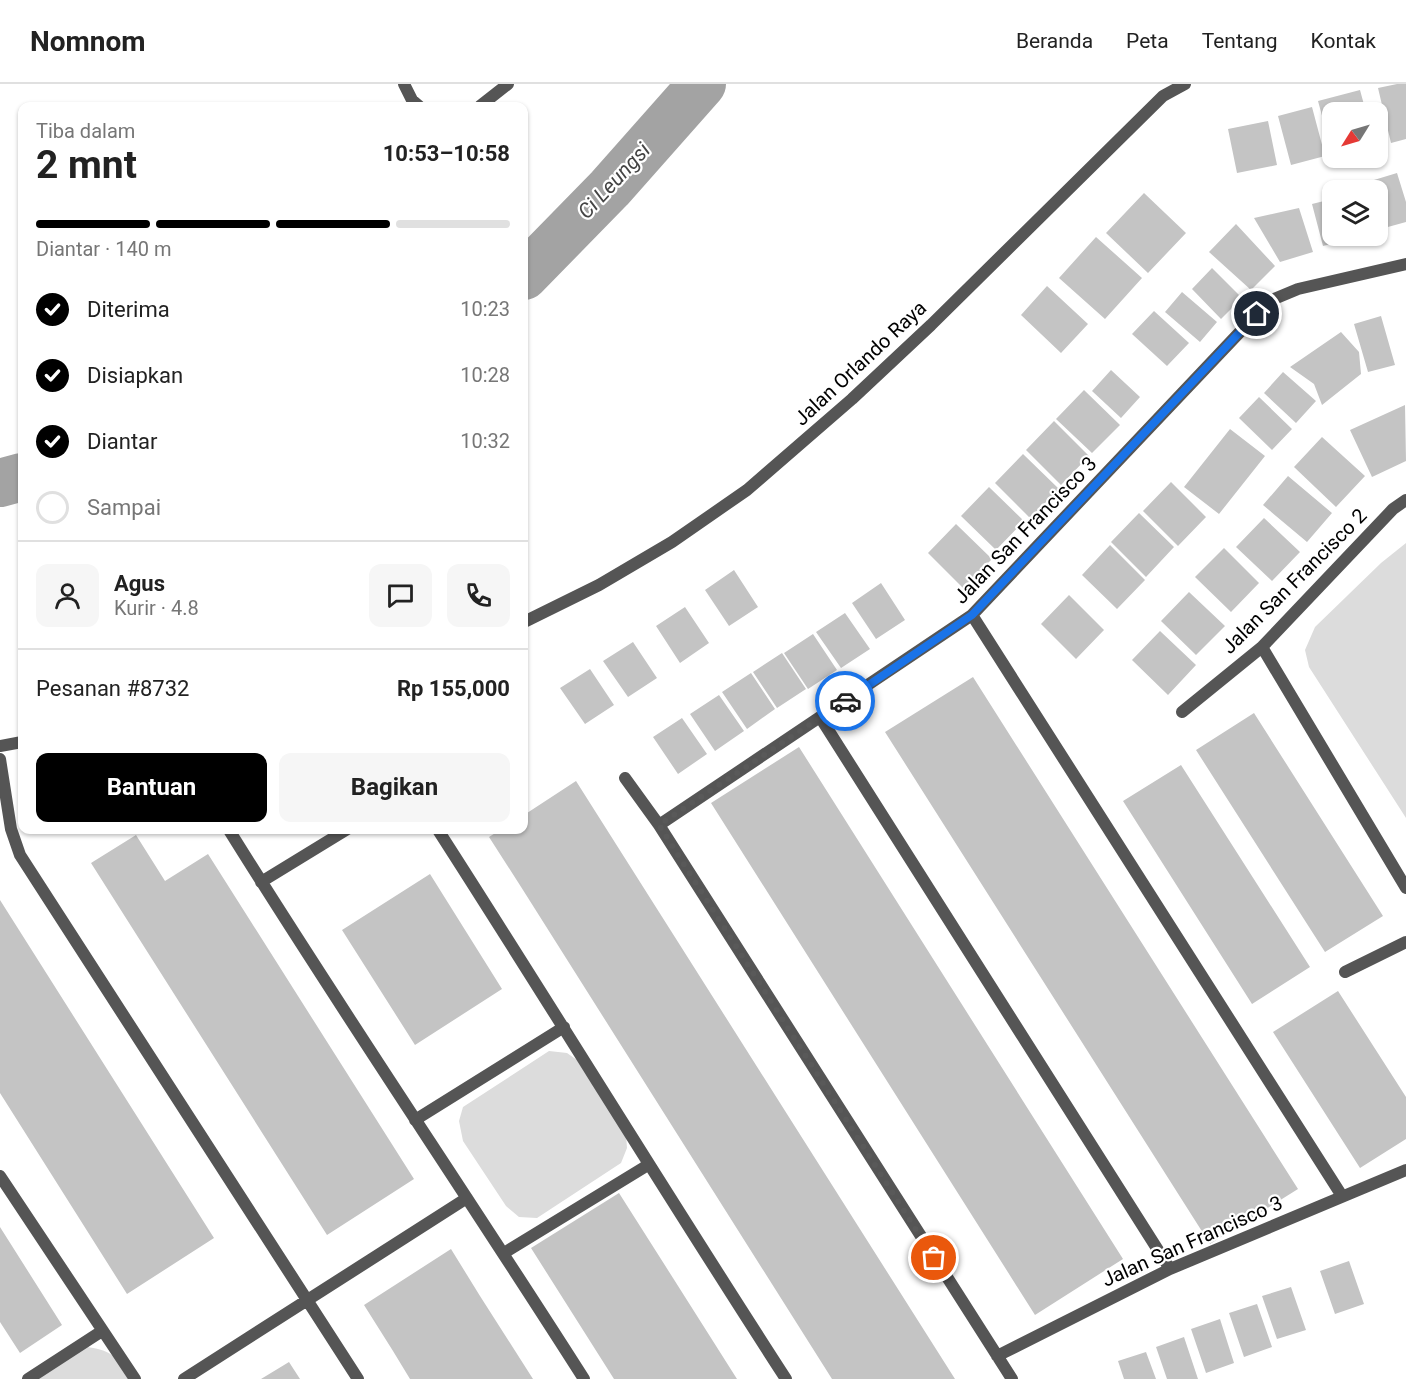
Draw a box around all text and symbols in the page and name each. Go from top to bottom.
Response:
text: Nomnom [30,25,146,58]
text: Beranda [1016,29,1093,53]
text: Peta [1126,29,1169,53]
text: Tentang [1202,29,1278,53]
text: Kontak [1311,29,1376,53]
north arrow [1322,102,1388,168]
map controls [1322,102,1388,246]
text: Tiba dalam [36,119,135,143]
water label: Ci Leungsi [573,138,655,224]
text: 10:53–10:58 [383,141,510,166]
text: 2 mnt [36,142,137,188]
button: layers [1322,180,1388,246]
text: Diantar · 140 m [36,237,171,261]
pin [1231,288,1282,339]
icon: check [36,293,69,326]
street label: Jalan Orlando Raya [789,296,931,430]
text: Diterima [87,297,170,322]
text: 10:23 [460,297,510,321]
icon: home [1240,297,1273,330]
icon: check [36,359,69,392]
text: Disiapkan [87,363,183,388]
text: 10:28 [460,363,510,387]
icon: check [36,425,69,458]
text: Diantar [87,429,158,454]
text: 10:32 [460,429,510,453]
street label: Jalan San Francisco 3 [949,451,1101,609]
text: Sampai [87,495,161,520]
street label: Jalan San Francisco 2 [1216,503,1372,659]
button: person [36,564,99,627]
button: chat [369,564,432,627]
button: phone [447,564,510,627]
text: Agus [114,571,165,596]
text: Kurir · 4.8 [114,596,199,620]
courier [815,671,875,731]
text: Pesanan #8732 [36,676,189,701]
text: Rp 155,000 [397,676,510,701]
icon: car [829,685,862,718]
button: Bantuan [36,753,267,822]
button: Bagikan [279,753,510,822]
street label: Jalan San Francisco 3 [1098,1190,1286,1292]
pin [908,1232,959,1283]
icon: bag [917,1241,950,1274]

